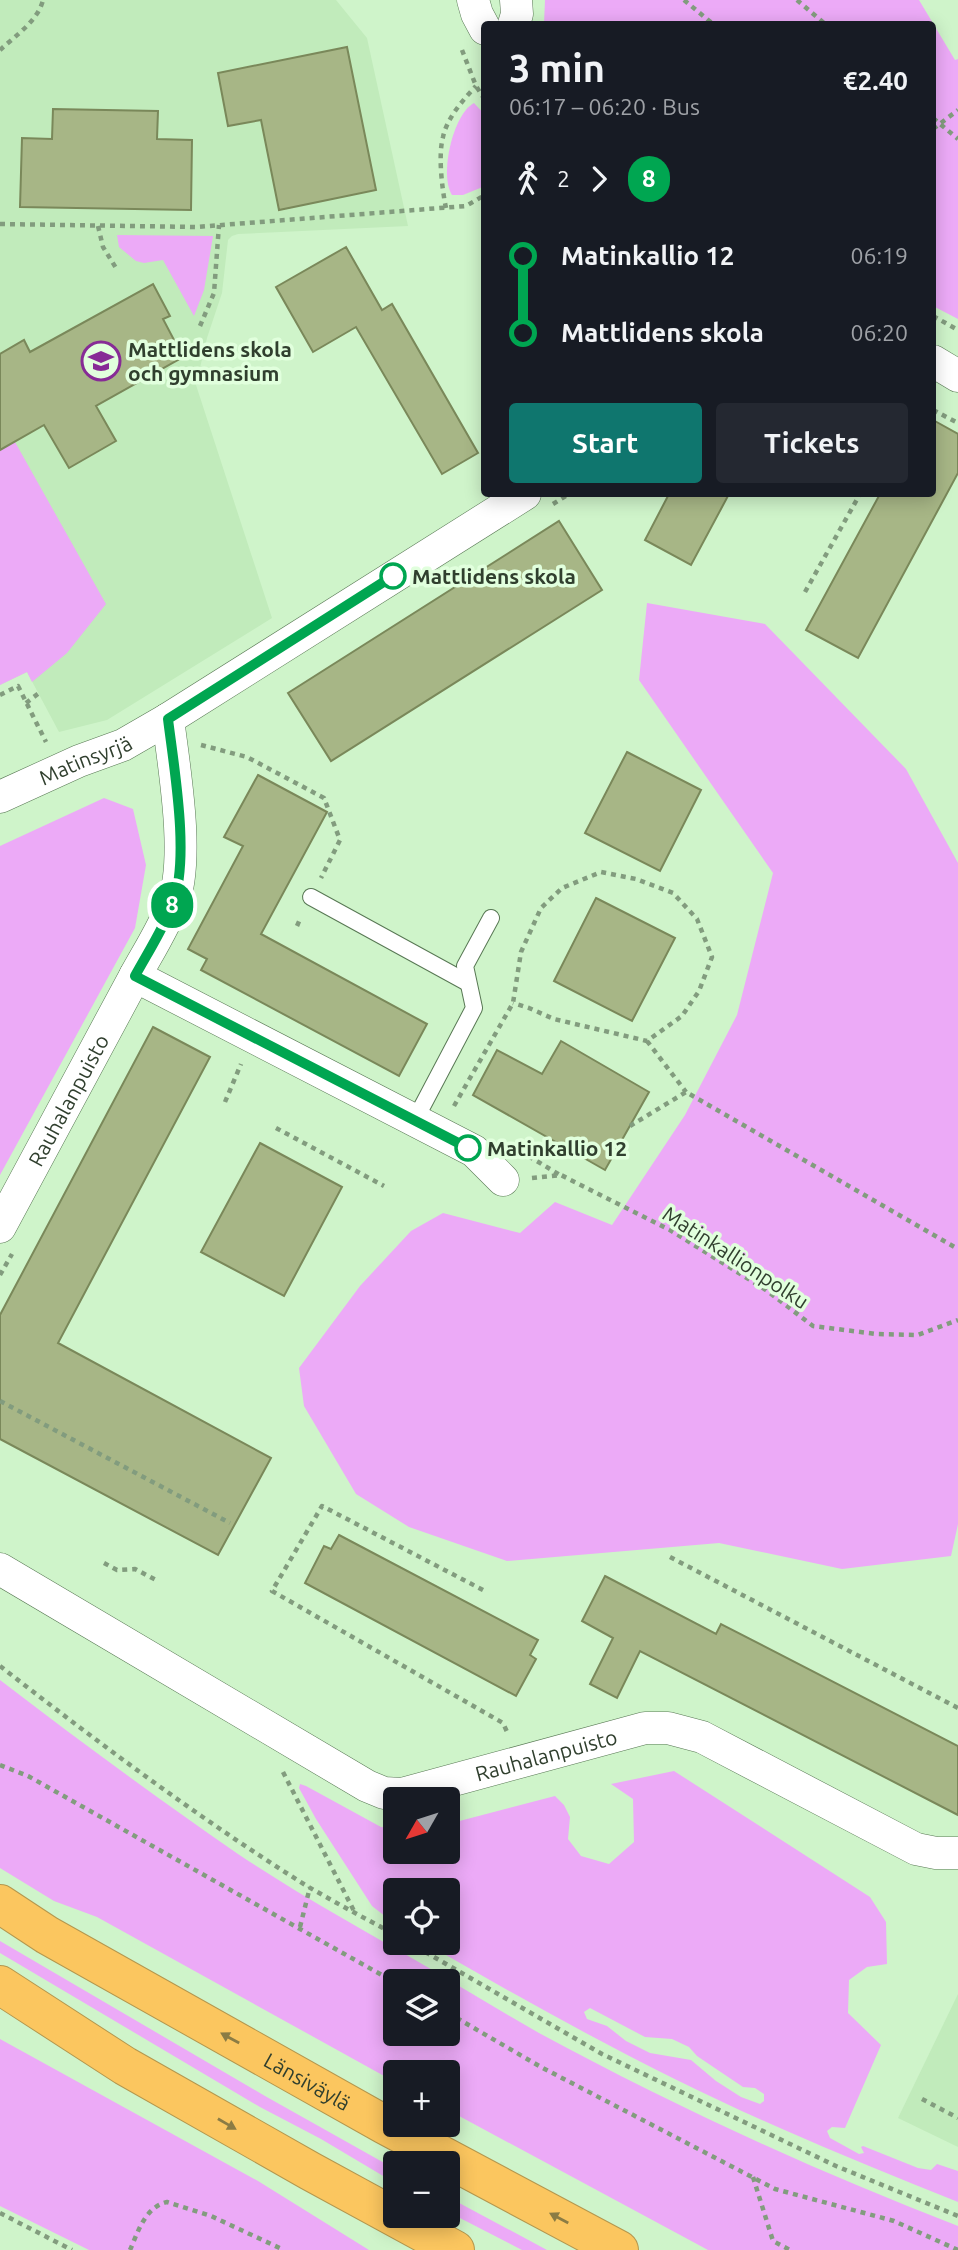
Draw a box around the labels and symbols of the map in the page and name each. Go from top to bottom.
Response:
place label: Mattlidens skola och gymnasium [128,337,292,385]
school or university icon: Mattlidens skola och gymnasium [80,340,122,382]
marker: Mattlidens skola [380,563,406,589]
place label: Mattlidens skola [412,564,576,588]
street label: Matinsyrjä [35,731,136,790]
line badge: 8 [149,882,195,928]
street label: Rauhalanpuisto [23,1030,113,1170]
marker: Matinkallio 12 [455,1135,481,1161]
place label: Matinkallio 12 [487,1136,627,1160]
street label: Matinkallionpolku [659,1201,813,1313]
street label: Rauhalanpuisto [472,1724,620,1786]
north arrow [383,1787,460,1864]
one-way arrow [221,2032,240,2044]
street label: Länsiväylä [260,2048,355,2115]
one-way arrow [218,2118,237,2130]
one-way arrow [549,2212,569,2224]

